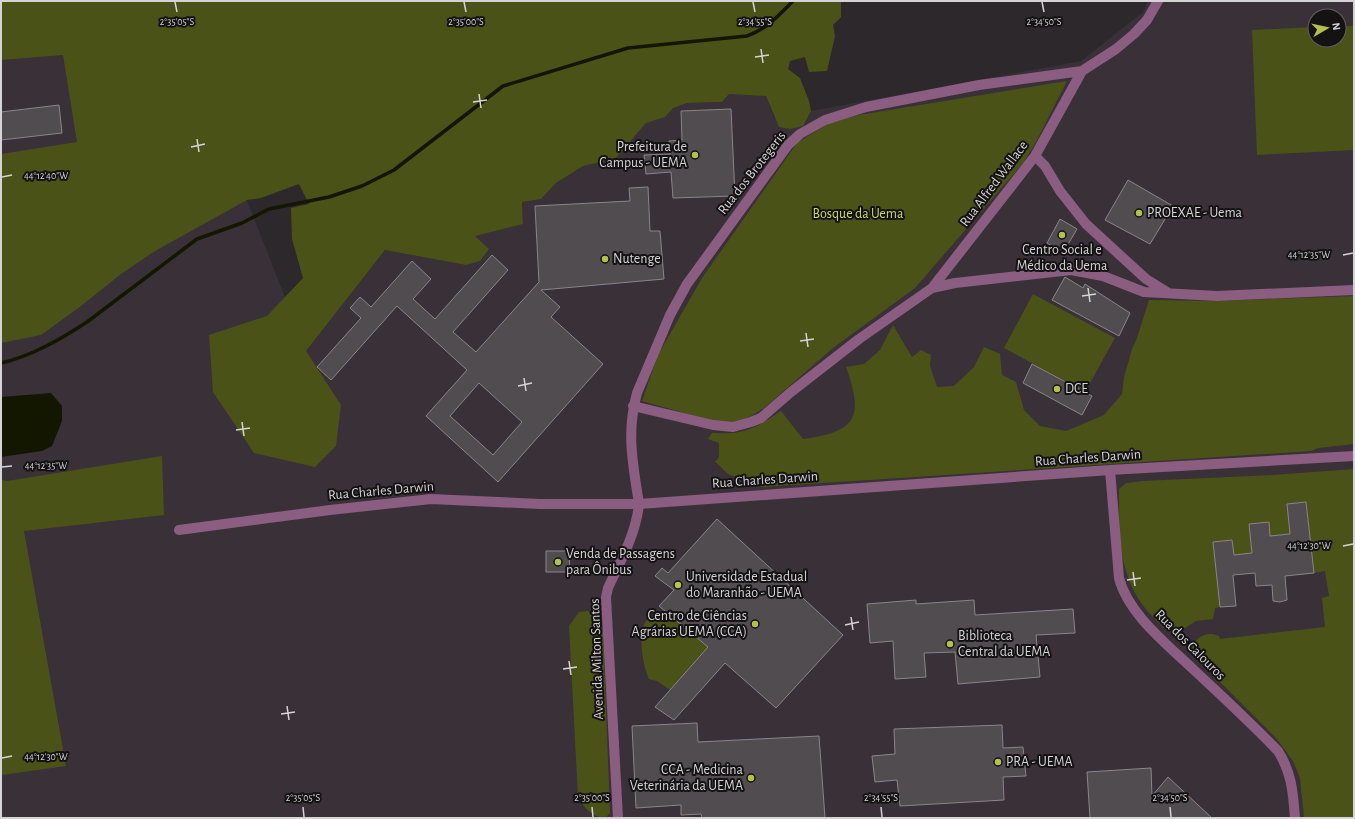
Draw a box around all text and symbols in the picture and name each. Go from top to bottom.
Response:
north arrow [1307,8,1347,48]
text: 2°35'05"S [160,17,194,27]
text: 2°35'00"S [448,17,484,27]
text: 2°34'55"S [738,17,772,27]
text: 2°34'50"S [1026,17,1062,27]
text: N [1330,22,1342,31]
street label: Rua dos Brotegeris [715,129,789,217]
street label: Rua Alfred Wallace [957,139,1031,229]
place label: Prefeitura de Campus - UEMA [599,140,687,170]
marker: Prefeitura de Campus - UEMA [690,150,700,160]
text: 44°12'40"W [24,171,68,181]
place label: PROEXAE - Uema [1147,206,1243,220]
park label: Bosque da Uema [813,207,904,221]
marker: PROEXAE - Uema [1134,208,1144,218]
marker: Centro Social e Médico da Uema [1057,230,1067,240]
place label: Centro Social e Médico da Uema [1017,243,1108,273]
text: 44°12'35"W [1288,250,1330,260]
place label: Nutenge [613,252,661,266]
marker: Nutenge [600,254,610,264]
place label: DCE [1065,382,1088,396]
marker: DCE [1052,384,1062,394]
street label: Rua Charles Darwin [1034,447,1142,469]
text: 44°12'35"W [25,461,67,471]
street label: Rua Charles Darwin [711,469,819,491]
street label: Rua Charles Darwin [327,479,435,503]
text: 44°12'30"W [1287,541,1331,551]
place label: Venda de Passagens para Ônibus [566,547,675,577]
marker: Venda de Passagens para Ônibus [553,557,563,567]
place label: Universidade Estadual do Maranhão - UEMA [686,570,807,600]
marker: Universidade Estadual do Maranhão - UEMA [673,580,683,590]
street label: Avenida Milton Santos [588,598,606,720]
street label: Rua dos Calouros [1152,607,1228,683]
place label: Centro de Ciências Agrárias UEMA (CCA) [632,609,747,639]
marker: Centro de Ciências Agrárias UEMA (CCA) [750,619,760,629]
place label: Biblioteca Central da UEMA [958,629,1050,659]
marker: Biblioteca Central da UEMA [945,639,955,649]
text: 44°12'30"W [24,752,68,762]
place label: PRA - UEMA [1006,755,1073,769]
marker: PRA - UEMA [993,757,1003,767]
place label: CCA - Medicina Veterinária da UEMA [630,763,744,793]
marker: CCA - Medicina Veterinária da UEMA [746,773,756,783]
text: 2°35'05"S [286,793,320,803]
text: 2°35'00"S [574,793,610,803]
text: 2°34'55"S [864,793,898,803]
text: 2°34'50"S [1152,793,1188,803]

